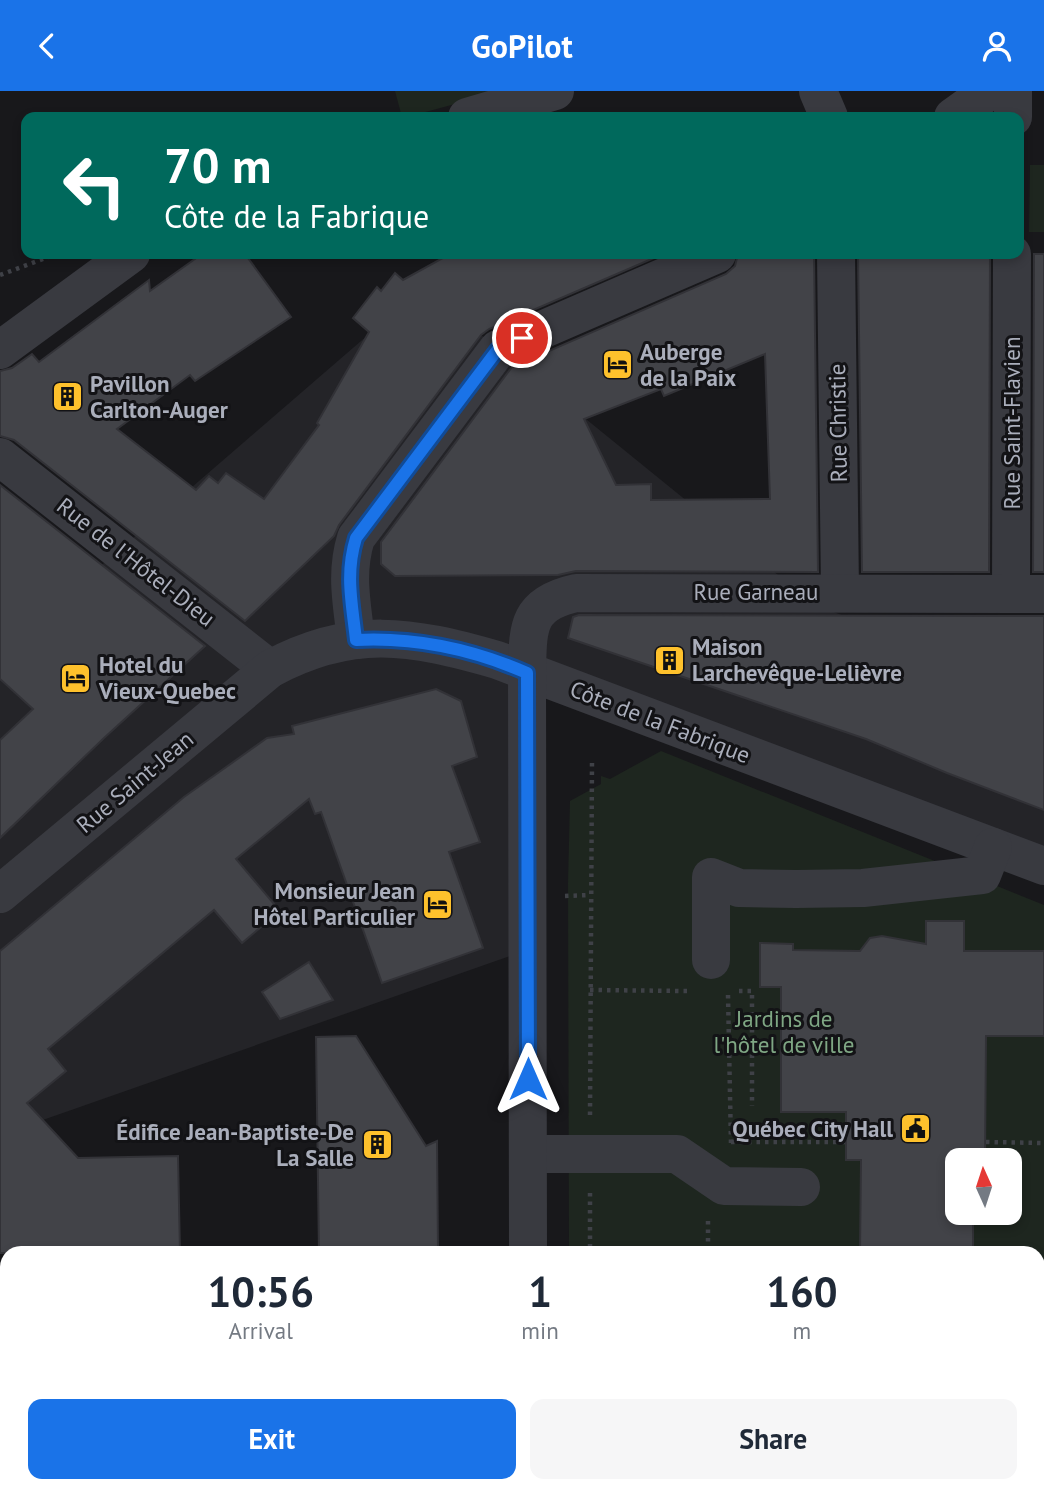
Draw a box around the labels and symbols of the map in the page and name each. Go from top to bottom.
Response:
pin [492,308,552,368]
place label: Auberge de la Paix [640,337,736,392]
street label: Rue Saint-Flavien [997,337,1026,509]
hotel icon: Auberge de la Paix [600,348,634,382]
street label: Rue Christie [822,363,853,483]
place label: Pavillon Carlton-Auger [90,369,229,424]
building icon: Pavillon Carlton-Auger [50,380,84,414]
street label: Rue de l'Hôtel-Dieu [51,491,221,632]
street label: Rue Garneau [693,577,819,606]
place label: Maison Larchevêque-Lelièvre [692,632,902,687]
building icon: Maison Larchevêque-Lelièvre [652,643,686,677]
place label: Hotel du Vieux-Quebec [98,650,236,705]
hotel icon: Hotel du Vieux-Quebec [59,661,93,695]
street label: Côte de la Fabrique [566,674,754,769]
street label: Rue Saint-Jean [70,724,199,839]
place label: Monsieur Jean Hôtel Particulier [254,876,416,931]
hotel icon: Monsieur Jean Hôtel Particulier [421,887,455,921]
park label: Jardins de l'hôtel de ville [714,1004,854,1059]
position arrow [491,1042,565,1116]
public building icon: Québec City Hall [899,1112,933,1146]
place label: Québec City Hall [732,1114,893,1143]
place label: Édifice Jean-Baptiste-De La Salle [116,1117,354,1172]
building icon: Édifice Jean-Baptiste-De La Salle [360,1128,394,1162]
north arrow [945,1148,1022,1225]

